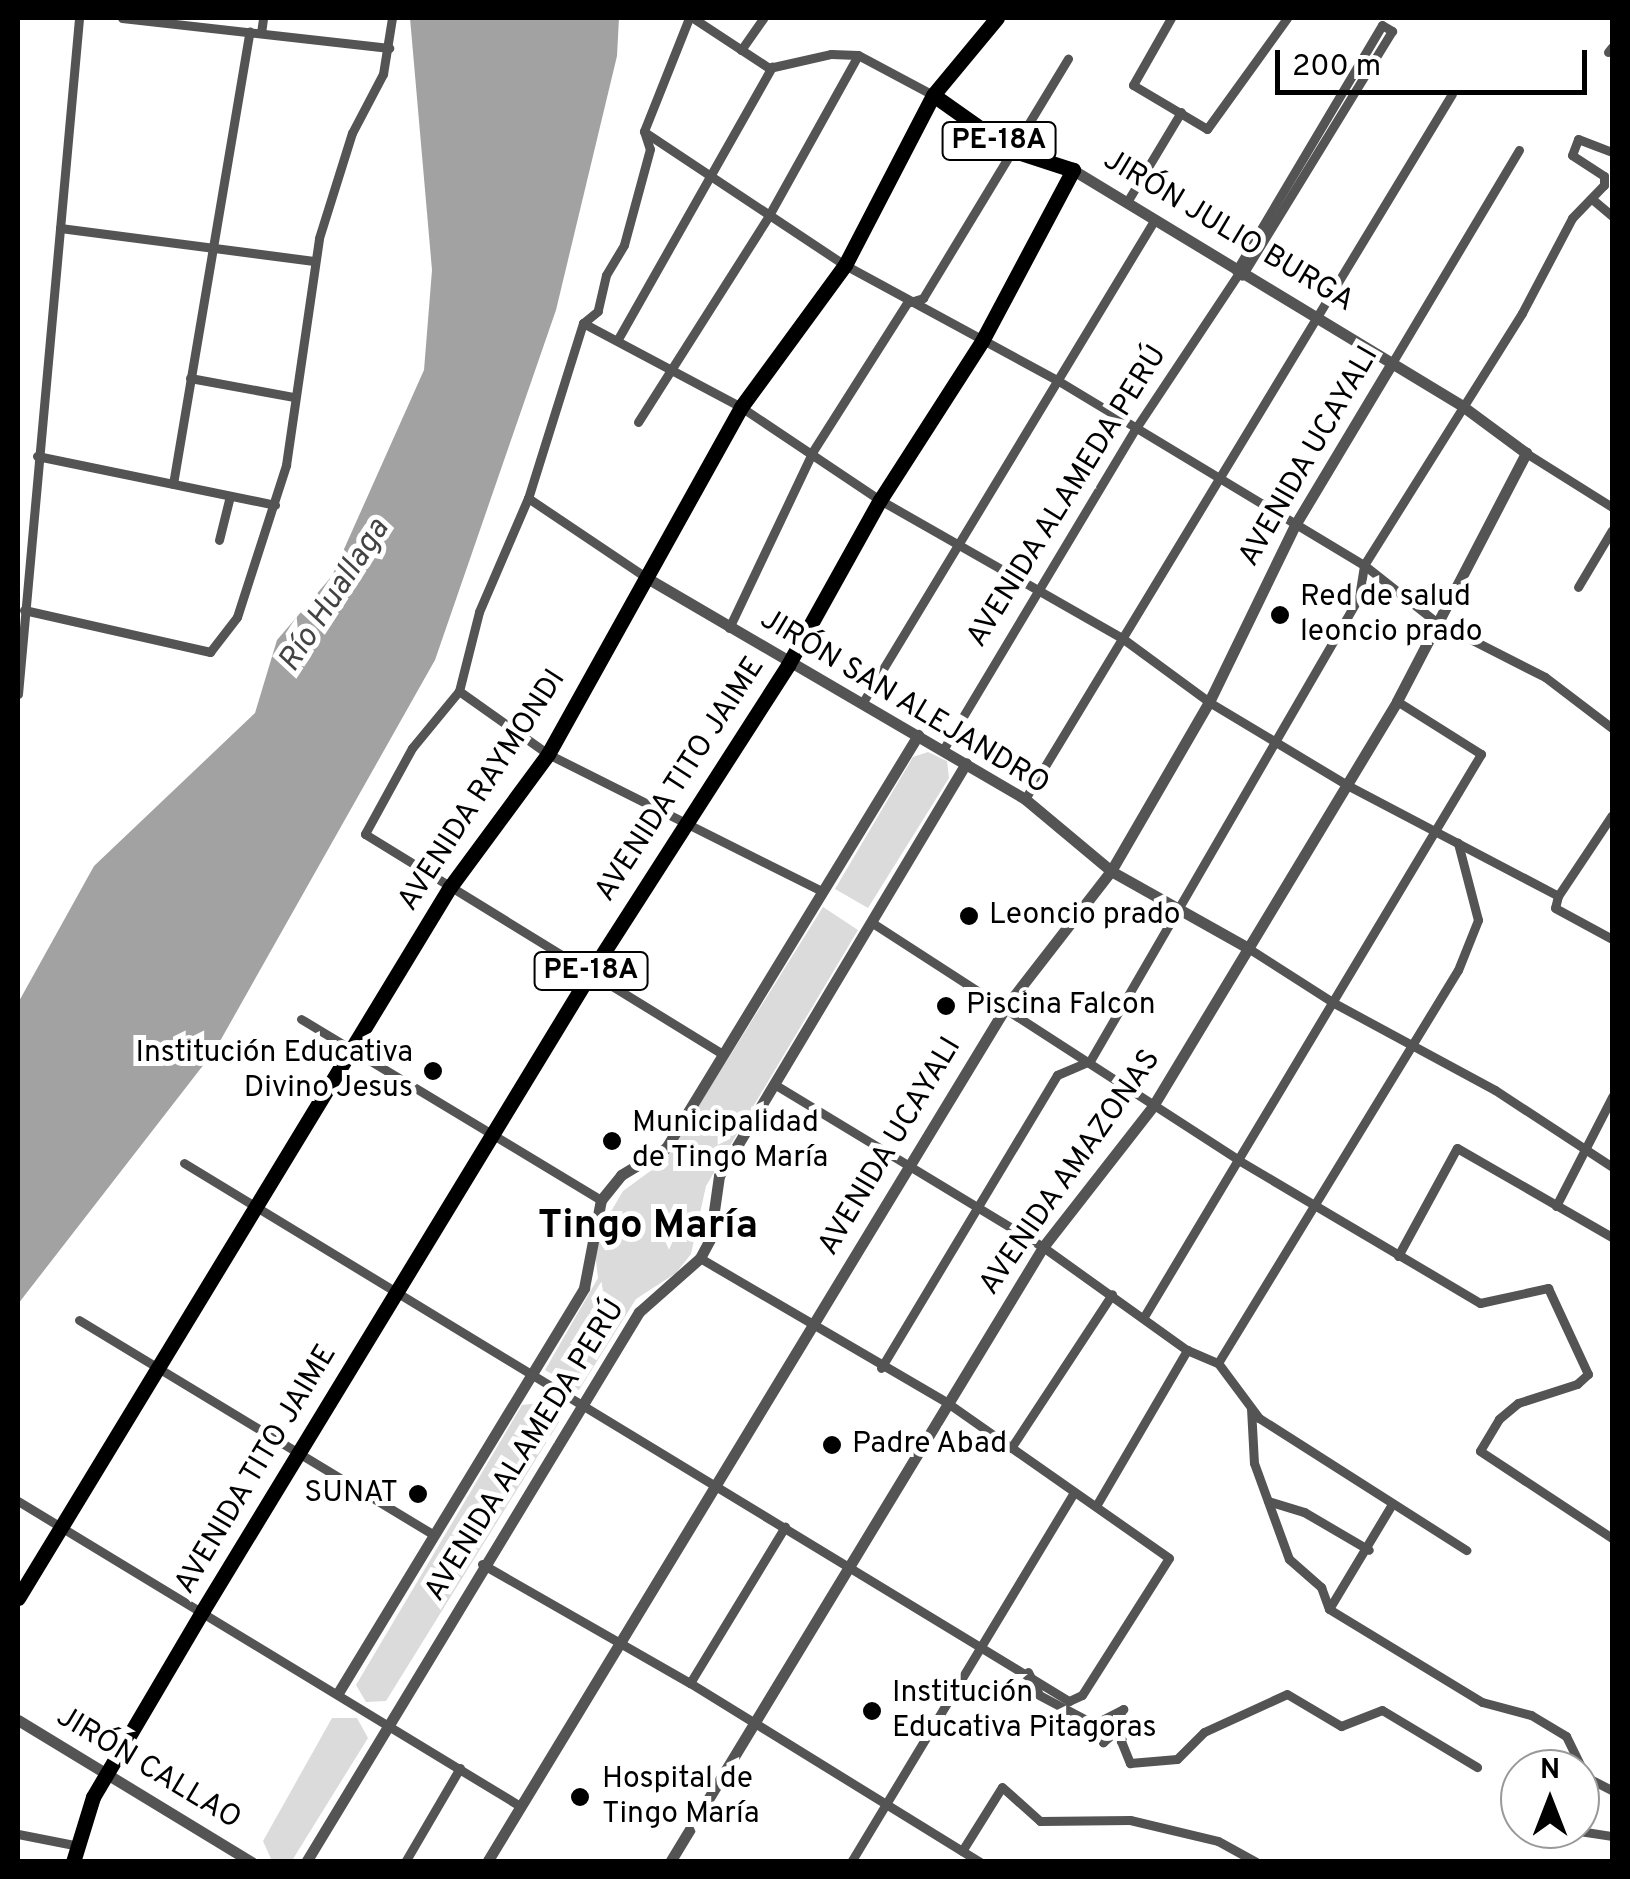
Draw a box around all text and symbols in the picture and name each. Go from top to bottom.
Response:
scale bar [1280,30,1592,92]
text: 200 m [1292,49,1381,86]
road number: PE-18A [942,118,1056,164]
street label: JIRÓN JULIO BURGA [1096,143,1360,321]
street label: AVENIDA ALAMEDA PERÚ [959,338,1177,656]
street label: AVENIDA UCAYALI [1232,340,1388,574]
water label: Río Huallaga [271,512,399,680]
place label: Red de salud leoncio prado [1300,580,1483,650]
street label: JIRÓN SAN ALEJANDRO [752,602,1056,804]
marker: Red de salud leoncio prado [1269,604,1291,626]
street label: AVENIDA TITO JAIME [588,650,774,910]
street label: AVENIDA RAYMONDI [391,663,575,919]
place label: Leoncio prado [989,898,1180,934]
marker: Leoncio prado [958,905,980,927]
road number: PE-18A [534,948,648,994]
place label: Piscina Falcon [966,988,1156,1024]
marker: Piscina Falcon [935,995,957,1017]
street label: AVENIDA UCAYALI [811,1031,971,1263]
place label: Institución Educativa Divino Jesus [135,1036,413,1106]
street label: AVENIDA AMAZONAS [972,1042,1170,1304]
marker: Institución Educativa Divino Jesus [422,1060,444,1082]
place label: Municipalidad de Tingo María [632,1106,829,1176]
marker: Municipalidad de Tingo María [601,1130,623,1152]
district label: Tingo María [538,1203,758,1251]
street label: AVENIDA ALAMEDA PERÚ [417,1292,635,1610]
street label: AVENIDA TITO JAIME [168,1338,346,1602]
place label: Padre Abad [852,1427,1008,1463]
marker: Padre Abad [821,1434,843,1456]
place label: SUNAT [304,1476,398,1512]
marker: SUNAT [407,1483,429,1505]
place label: Institución Educativa Pitagoras [892,1676,1157,1746]
street label: JIRÓN CALLAO [49,1700,247,1838]
marker: Institución Educativa Pitagoras [861,1700,883,1722]
north arrow [1500,1749,1600,1849]
text: N [1540,1753,1560,1789]
place label: Hospital de Tingo María [602,1762,759,1832]
marker: Hospital de Tingo María [567,1784,593,1810]

